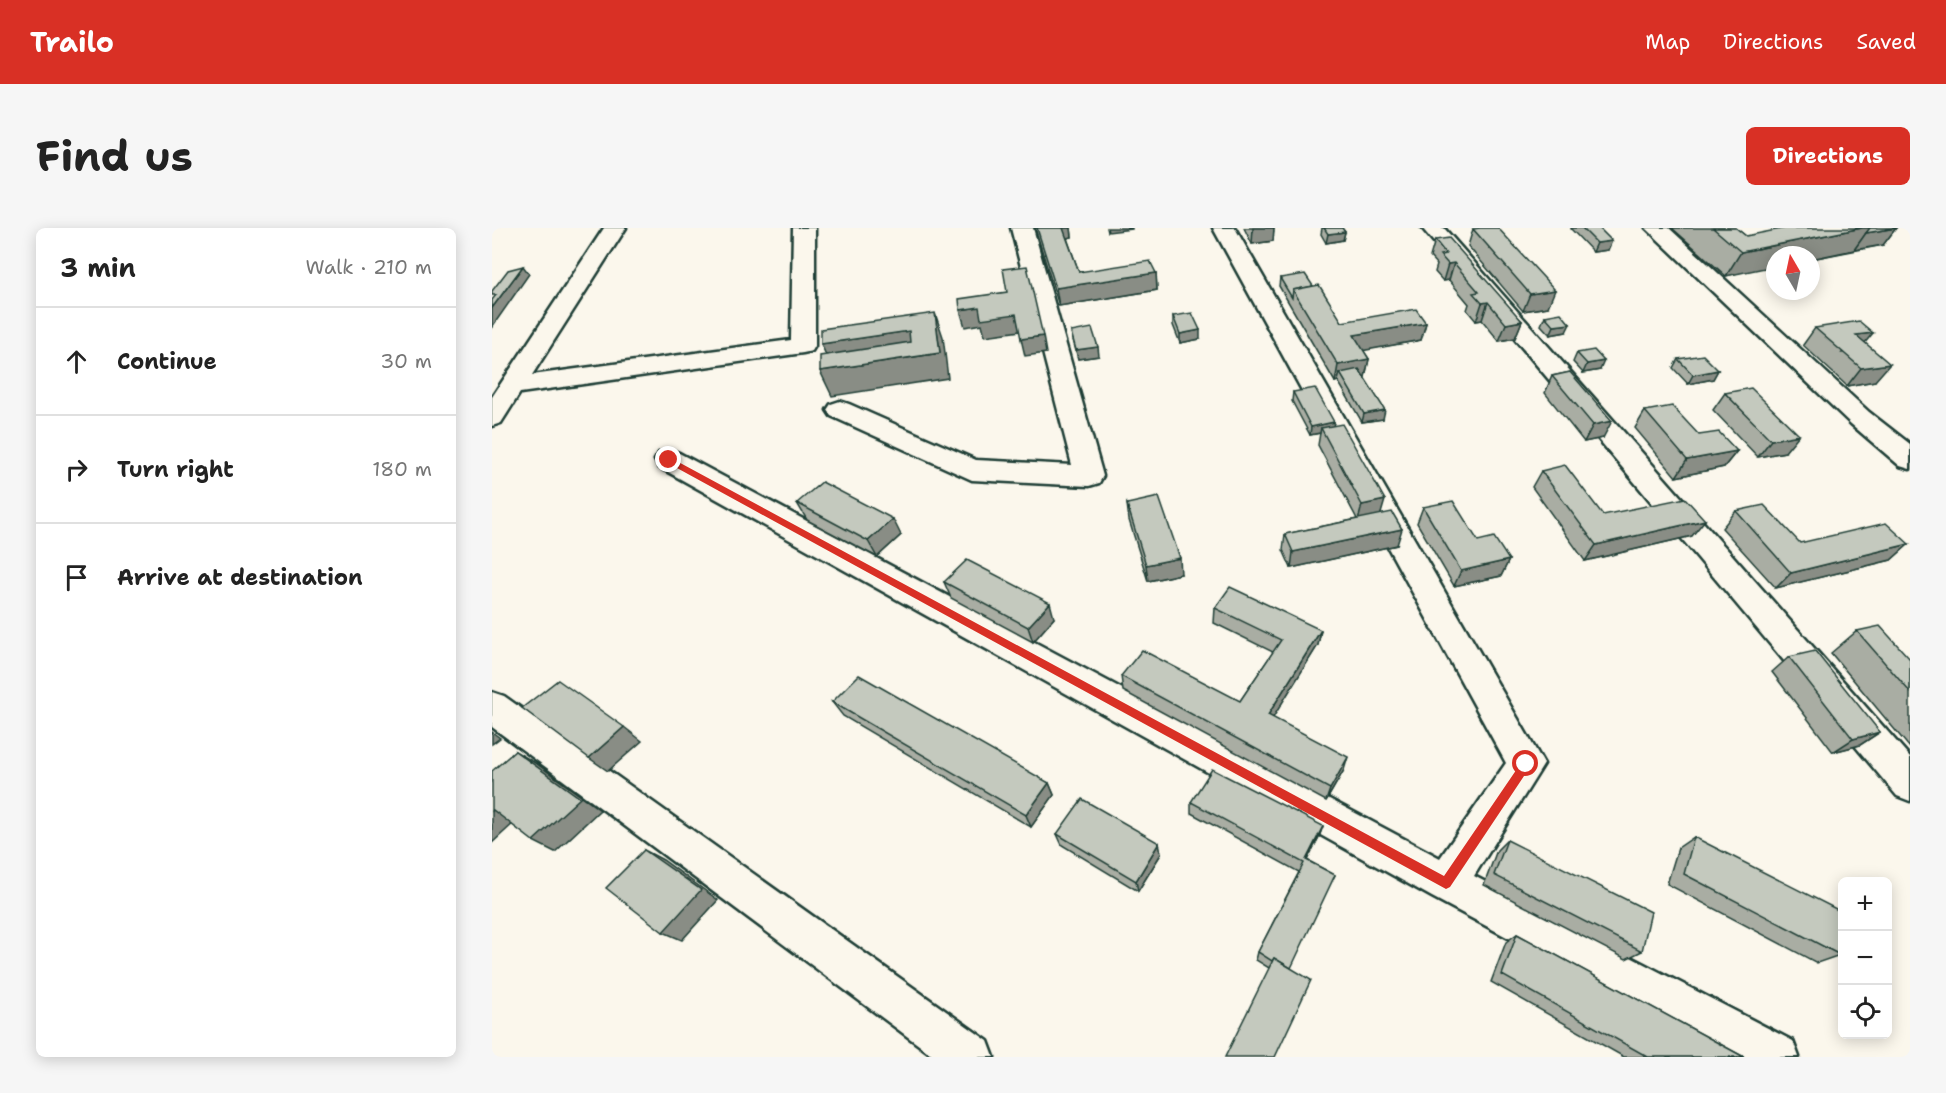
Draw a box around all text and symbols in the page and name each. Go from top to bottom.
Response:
text: Trailo [30,23,114,61]
text: Map [1645,28,1690,56]
text: Directions [1723,28,1823,56]
text: Saved [1856,28,1916,56]
button: Directions [1746,127,1910,185]
text: Find us [36,128,193,184]
north arrow [1766,246,1820,300]
text: 3 min [60,250,136,285]
text: Walk · 210 m [306,254,432,280]
icon: ahead [60,345,93,378]
text: Continue [117,347,217,376]
text: 30 m [380,348,432,374]
route end [655,446,681,472]
icon: right [60,453,93,486]
text: Turn right [117,455,234,484]
text: 180 m [372,456,432,482]
icon: arrive [60,561,93,594]
text: Arrive at destination [117,563,363,592]
route start [1512,750,1538,776]
map controls [1838,877,1892,1039]
button: + [1838,877,1892,931]
button: − [1838,931,1892,985]
button: locate [1838,985,1892,1039]

